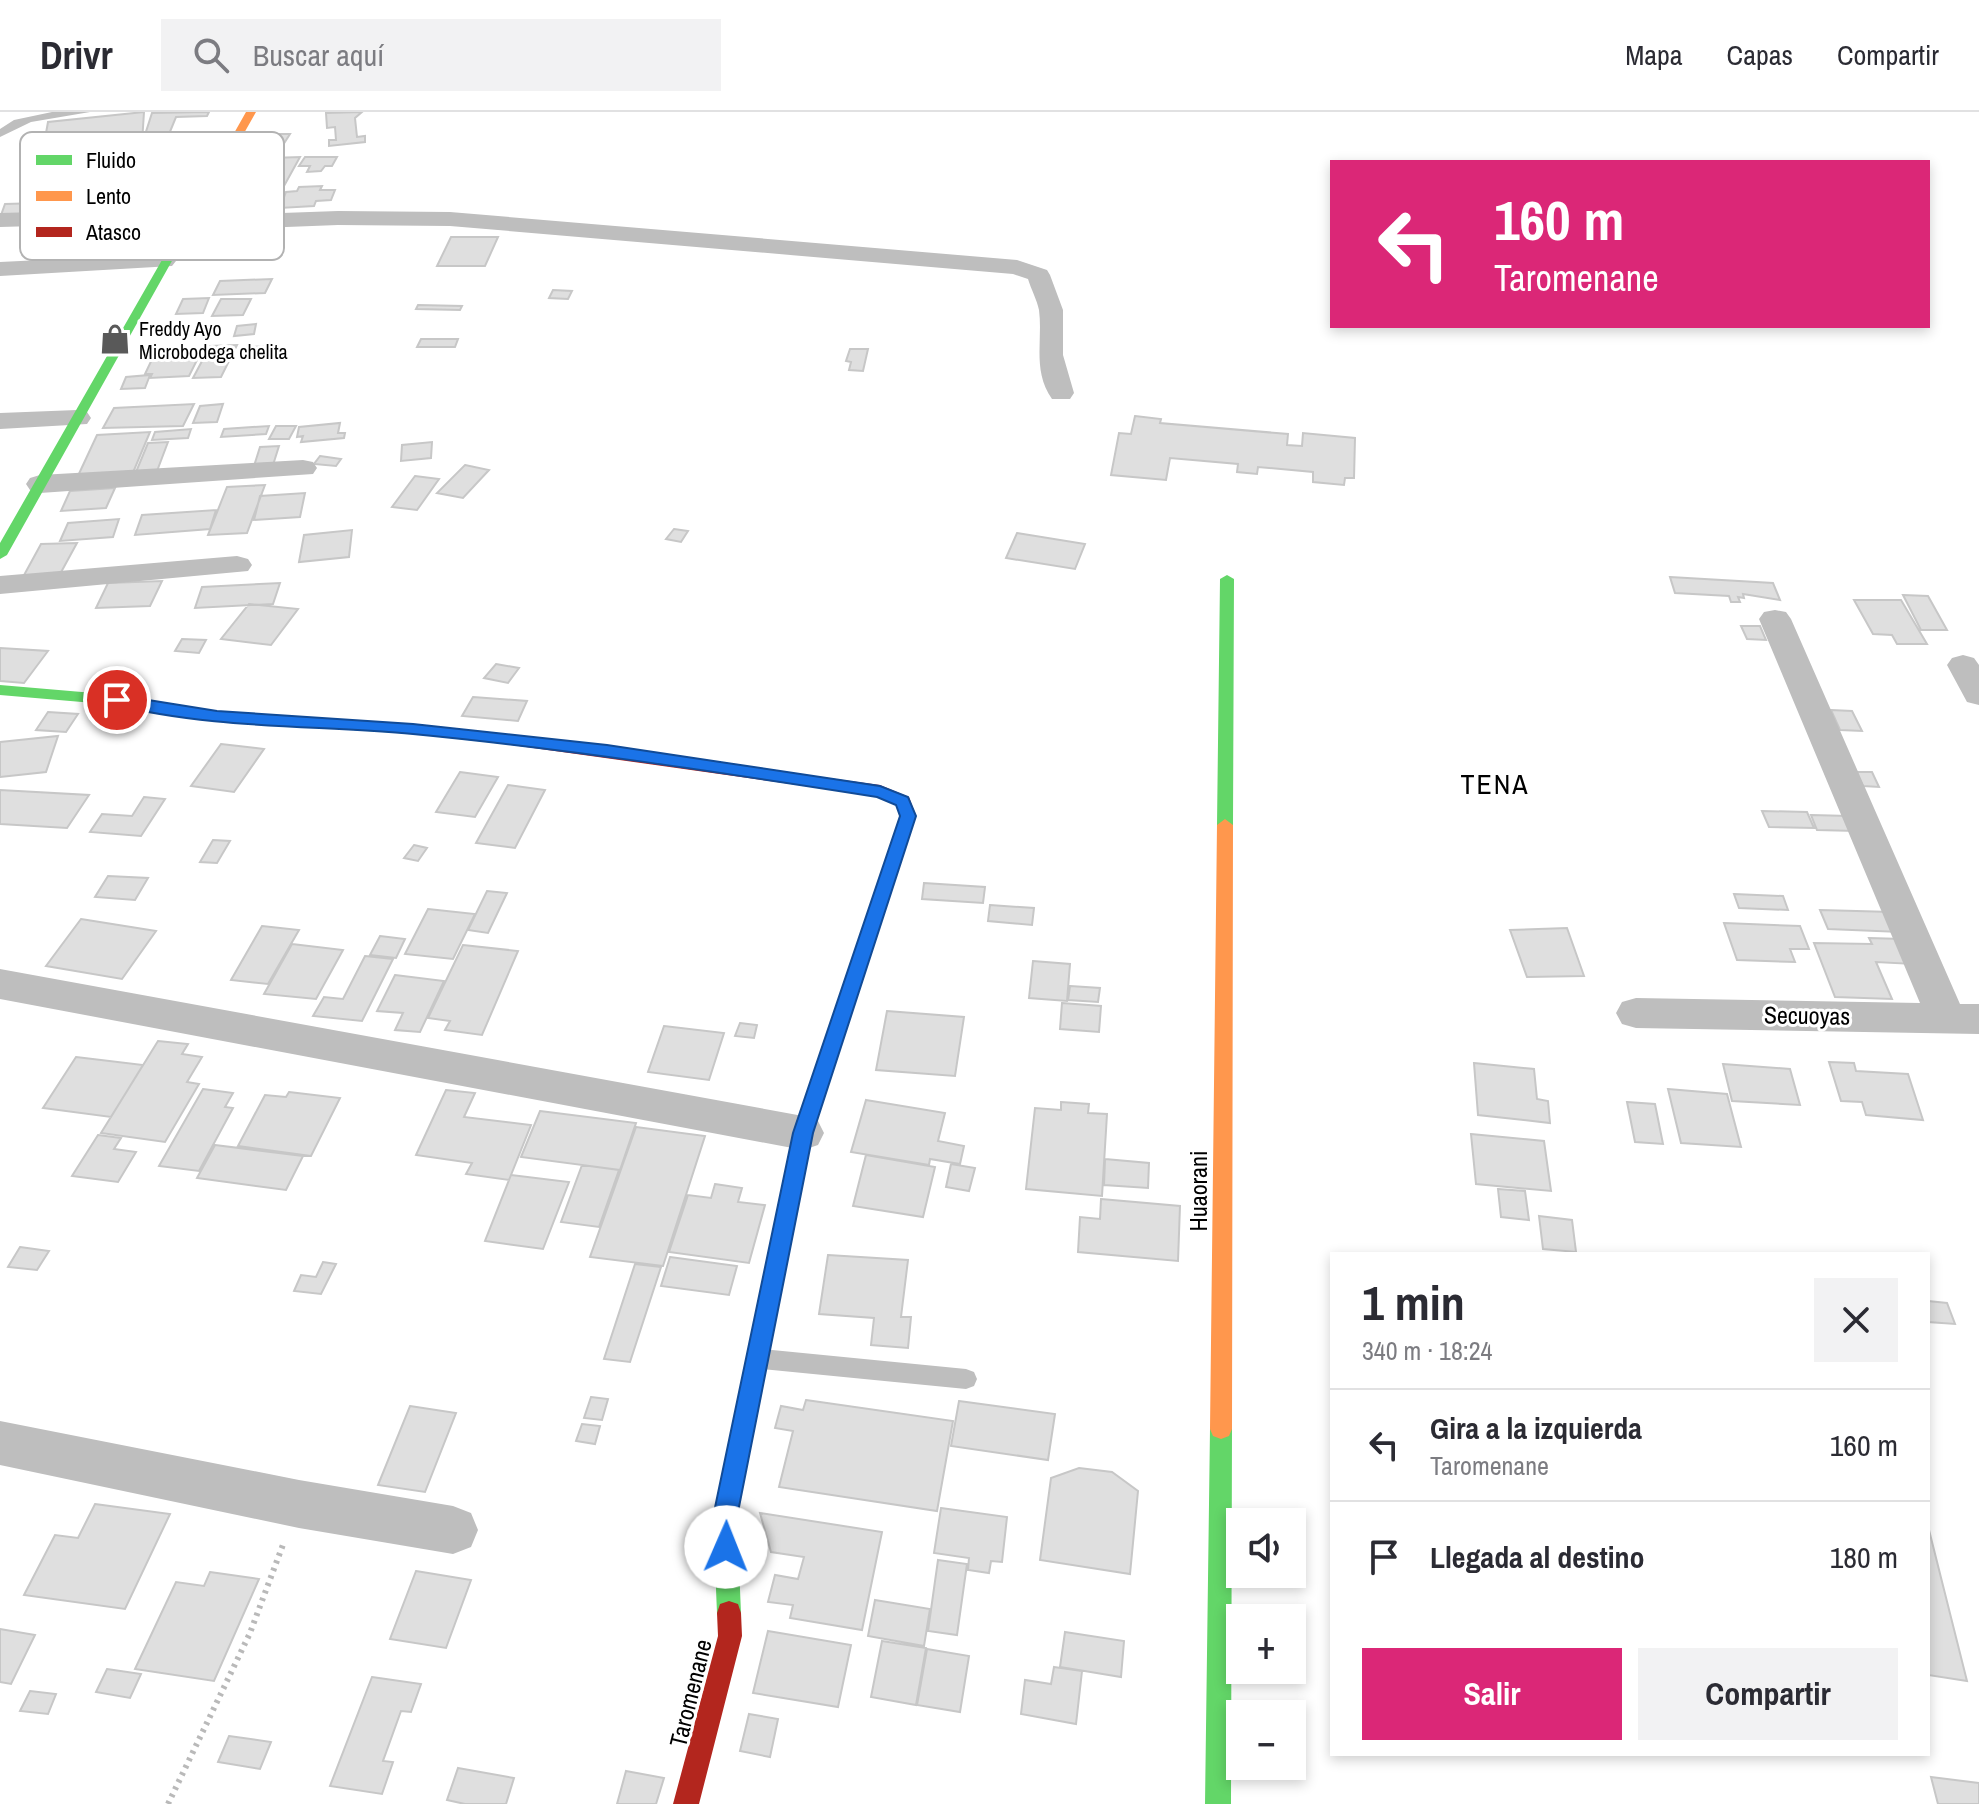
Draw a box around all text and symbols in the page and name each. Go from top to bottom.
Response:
search box [161,19,721,91]
text: Drivr [40,30,113,81]
icon: search [189,33,233,77]
text: Buscar aquí [253,35,384,75]
text: Mapa [1625,36,1683,74]
text: Capas [1727,36,1793,74]
text: Compartir [1837,36,1939,74]
legend [20,132,284,260]
text: Fluido [86,145,136,175]
text: Lento [86,181,131,211]
text: 160 m [1494,182,1624,257]
icon: left [1362,192,1466,296]
text: Atasco [85,217,141,247]
text: Taromenane [1494,254,1659,302]
place label: Freddy Ayo Microbodega chelita [139,315,288,365]
shop icon: Freddy Ayo Microbodega chelita [98,322,132,356]
pin [83,666,151,734]
icon: arrive [95,678,139,722]
district label: TENA [1460,765,1530,803]
street label: Secuoyas [1764,998,1850,1032]
street label: Huaorani [1182,1151,1214,1231]
text: 1 min [1362,1270,1465,1335]
button: close [1814,1278,1898,1362]
text: 340 m · 18:24 [1362,1333,1492,1368]
text: Gira a la izquierda [1430,1408,1642,1448]
icon: left [1362,1423,1406,1467]
text: 160 m [1830,1425,1898,1465]
text: Taromenane [1430,1448,1549,1483]
position arrow [684,1505,768,1589]
map controls [1226,1508,1306,1780]
button: sound [1226,1508,1306,1588]
icon: arrive [1362,1535,1406,1579]
text: Llegada al destino [1430,1537,1645,1577]
text: 180 m [1830,1537,1898,1577]
button: + [1226,1604,1306,1684]
street label: Taromenane [661,1636,719,1750]
button: Salir [1362,1648,1622,1740]
button: Compartir [1638,1648,1898,1740]
button: − [1226,1700,1306,1780]

